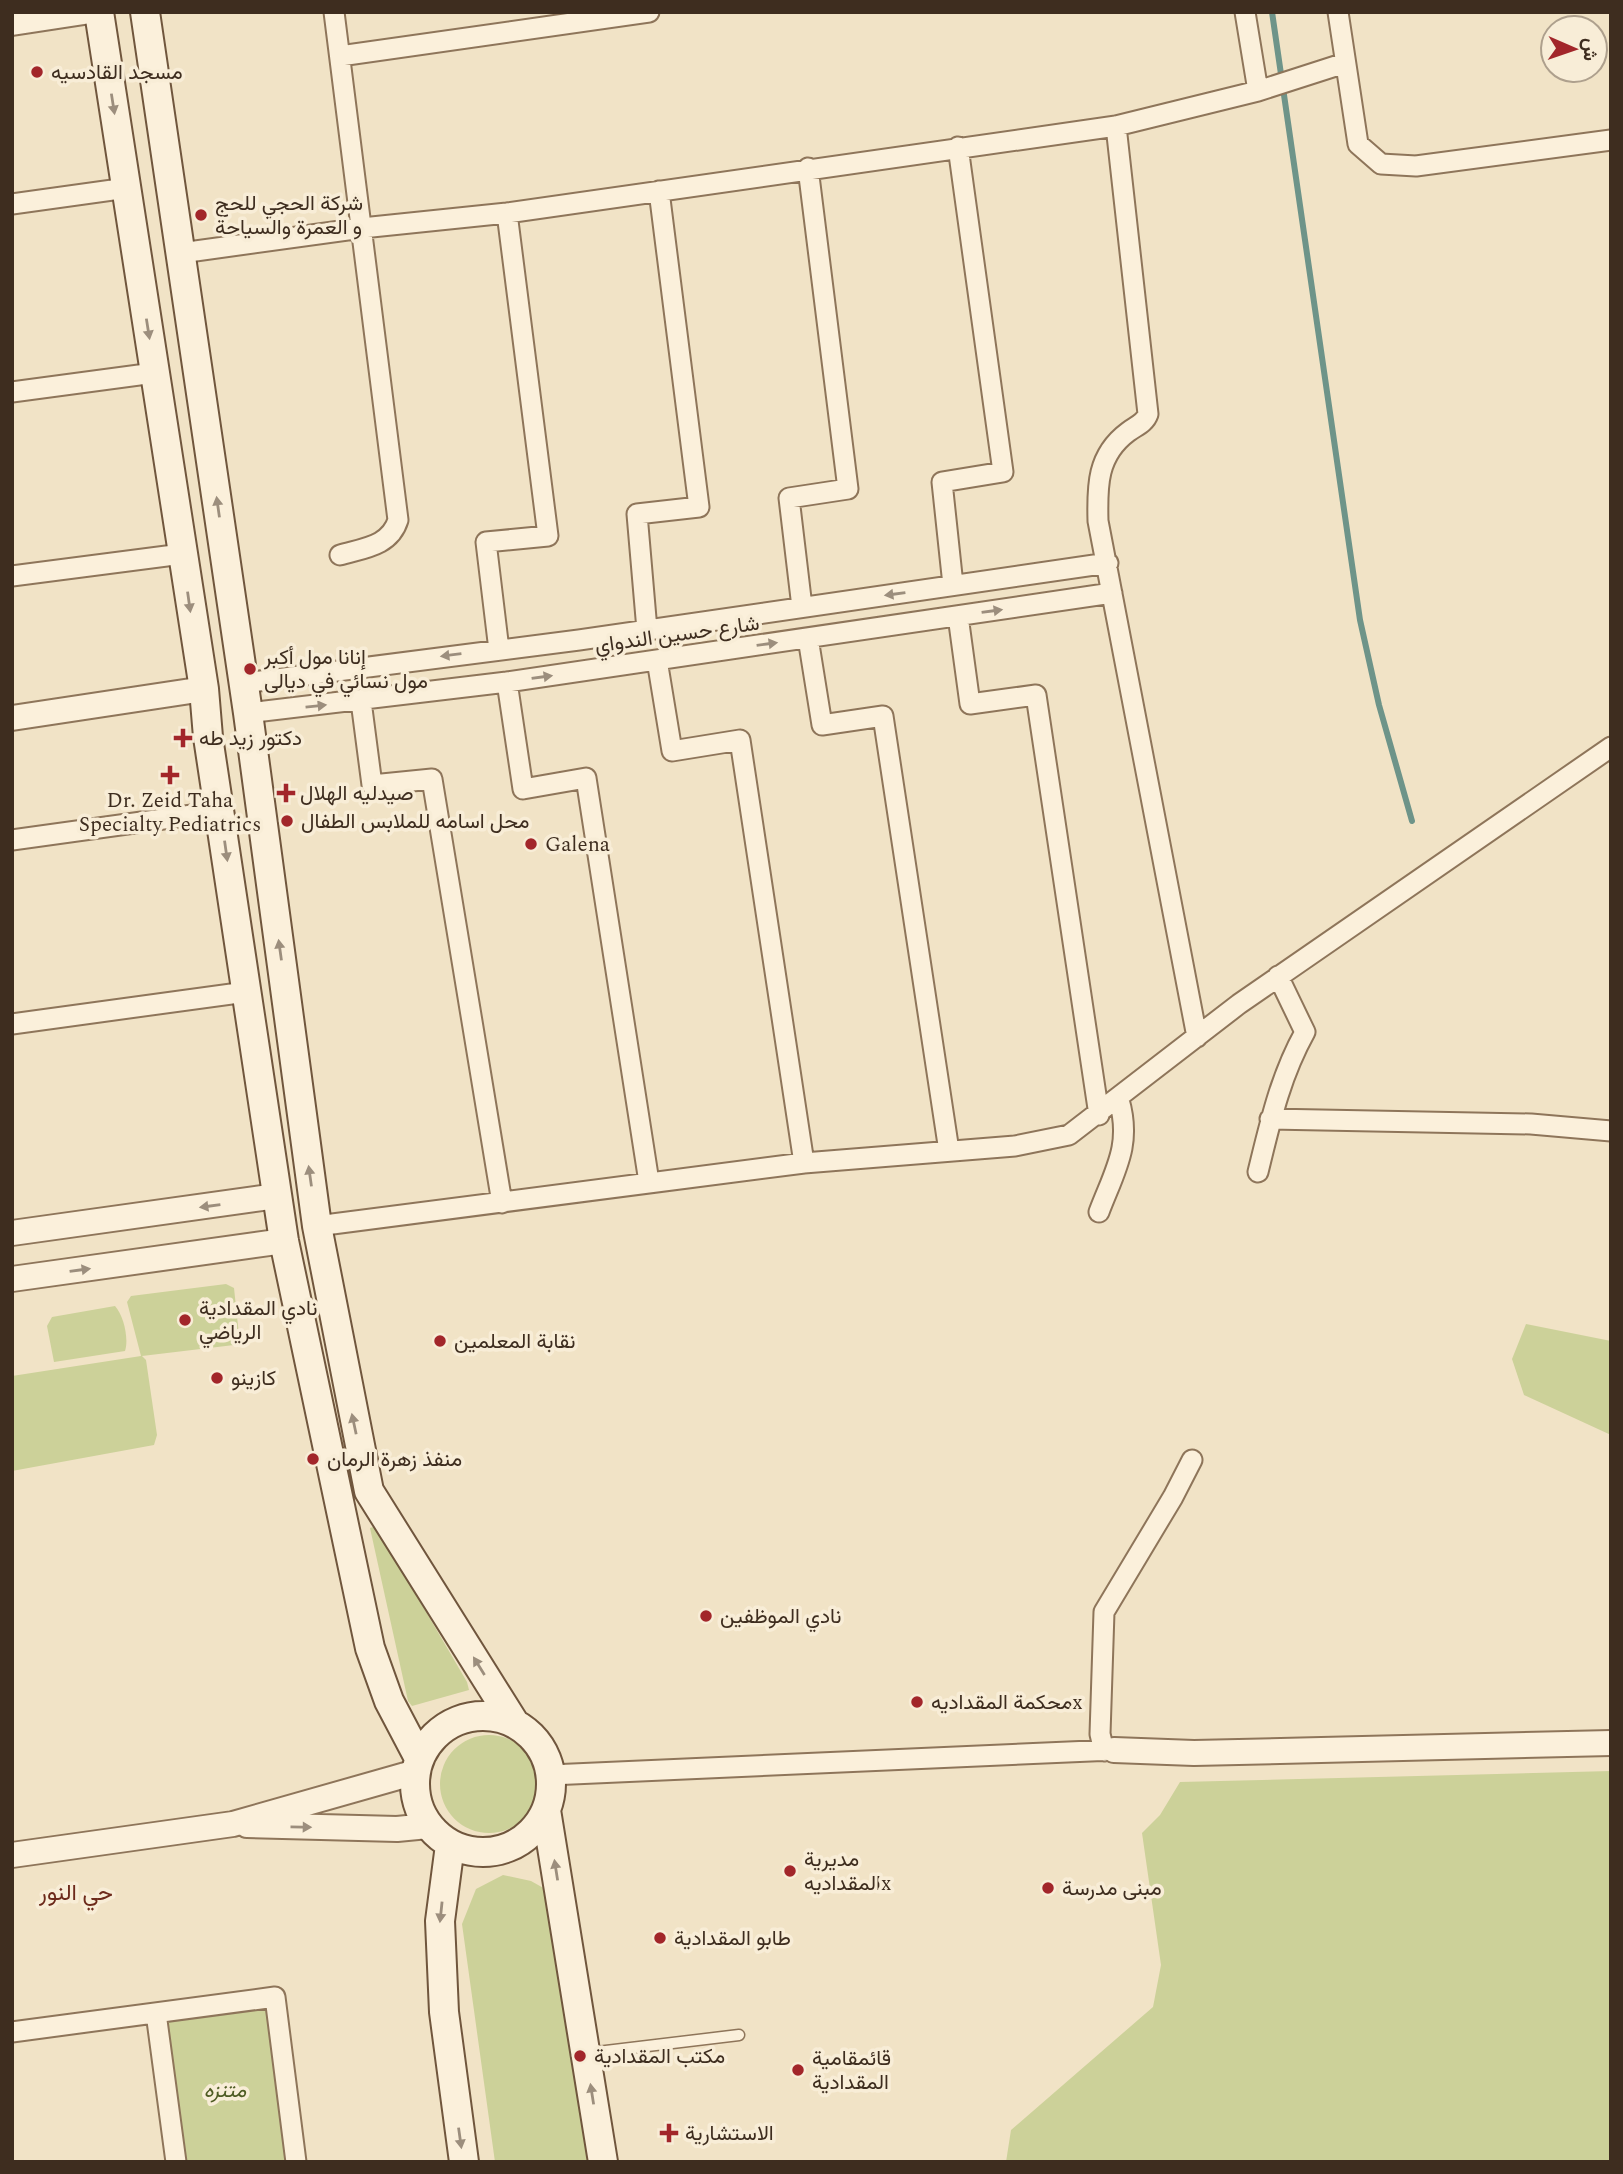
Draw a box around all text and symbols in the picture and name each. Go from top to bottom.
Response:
north arrow [1539,14,1609,84]
text: ش [1575,38,1604,62]
place label: مسجد القادسيه [51,57,183,89]
marker: مسجد القادسيه [29,64,45,80]
one-way arrow [108,93,119,115]
place label: شركة الحجي للحج و العمرة والسياحة [215,188,363,244]
marker: شركة الحجي للحج و العمرة والسياحة [193,207,209,223]
one-way arrow [143,318,154,340]
one-way arrow [212,496,223,518]
one-way arrow [884,588,906,599]
one-way arrow [184,591,195,613]
one-way arrow [981,605,1003,616]
street label: شارع حسين الندواي [593,608,762,662]
one-way arrow [756,638,778,649]
place label: إنانا مول أكبر مول نسائي في ديالى [263,642,428,698]
one-way arrow [440,650,462,661]
marker: إنانا مول أكبر مول نسائي في ديالى [242,661,258,677]
one-way arrow [531,671,553,682]
one-way arrow [305,700,327,711]
place label: دكتور زيد طه [199,723,302,755]
marker: دكتور زيد طه [173,728,193,748]
marker: Dr. Zeid Taha Specialty Pediatrics [160,765,180,785]
place label: صيدليه الهلال [300,778,414,810]
place label: Dr. Zeid Taha Specialty Pediatrics [79,785,261,841]
marker: صيدليه الهلال [278,785,294,801]
place label: محل اسامه للملابس الطفال [301,806,529,838]
marker: محل اسامه للملابس الطفال [279,813,295,829]
place label: Galena [545,829,611,861]
marker: Galena [523,836,539,852]
one-way arrow [221,840,232,862]
one-way arrow [274,939,285,961]
one-way arrow [305,1165,316,1187]
one-way arrow [199,1200,221,1211]
one-way arrow [69,1264,91,1275]
place label: نادي المقدادية الرياضي [199,1293,318,1349]
marker: نادي المقدادية الرياضي [177,1312,193,1328]
place label: نقابة المعلمين [454,1326,575,1358]
marker: نقابة المعلمين [432,1333,448,1349]
place label: كازينو [231,1363,276,1395]
marker: كازينو [209,1370,225,1386]
one-way arrow [349,1413,360,1435]
place label: منفذ زهرة الرمان [327,1444,462,1476]
marker: منفذ زهرة الرمان [305,1451,321,1467]
place label: نادي الموظفين [720,1601,842,1633]
marker: نادي الموظفين [698,1608,714,1624]
one-way arrow [472,1656,485,1676]
place label: محكمة المقداديهx [931,1687,1083,1719]
marker: محكمة المقداديهx [909,1694,925,1710]
one-way arrow [290,1821,312,1833]
place label: مديرية المقداديهx [804,1844,891,1900]
one-way arrow [550,1859,561,1881]
marker: مديرية المقداديهx [782,1863,798,1879]
place label: مبنى مدرسة [1062,1873,1162,1905]
district label: حي النور [38,1876,113,1911]
marker: مبنى مدرسة [1040,1880,1056,1896]
one-way arrow [436,1901,447,1923]
place label: طابو المقدادية [674,1923,791,1955]
marker: طابو المقدادية [652,1930,668,1946]
place label: مكتب المقدادية [594,2041,725,2073]
place label: قائمقامية المقدادية [812,2043,891,2099]
marker: مكتب المقدادية [572,2048,588,2064]
marker: قائمقامية المقدادية [790,2062,806,2078]
park label: متنزه [204,2075,247,2107]
one-way arrow [586,2083,597,2105]
place label: الاستشارية [685,2118,774,2150]
marker: الاستشارية [659,2123,679,2143]
one-way arrow [455,2128,466,2150]

